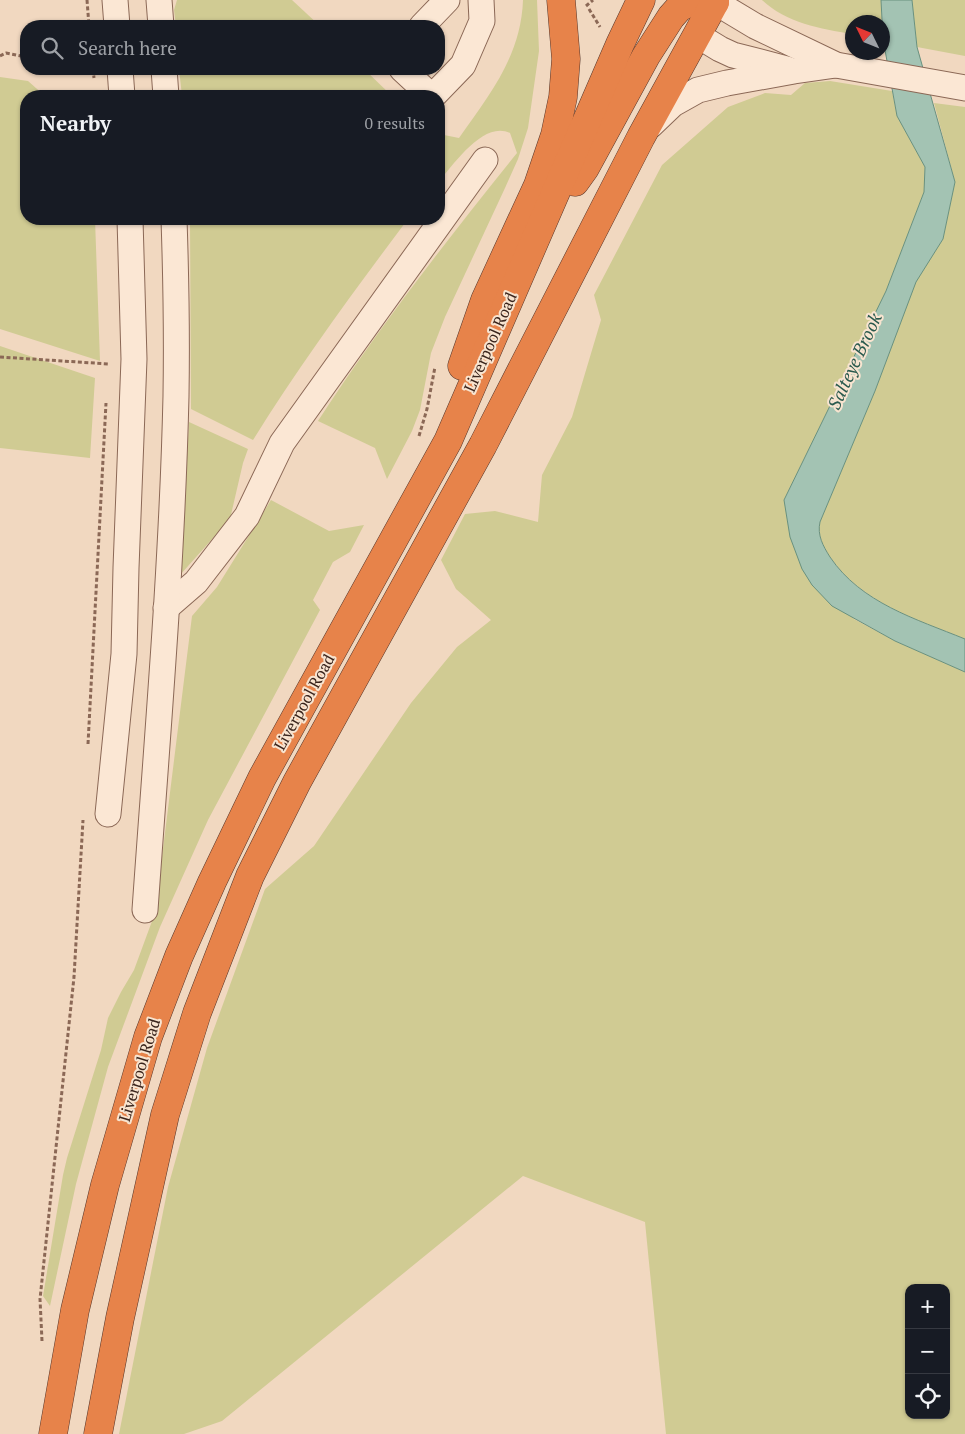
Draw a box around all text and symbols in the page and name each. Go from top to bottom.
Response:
north arrow [845,15,890,60]
search box [20,20,445,75]
icon: search [38,34,66,62]
text: Search here [78,35,177,60]
text: Nearby [40,109,111,137]
text: 0 results [365,112,425,134]
street label: Liverpool Road [458,289,522,395]
water label: Salteye Brook [821,309,887,413]
street label: Liverpool Road [268,650,340,754]
street label: Liverpool Road [113,1016,165,1124]
map controls [905,1284,950,1419]
button: + [905,1284,950,1329]
button: − [905,1329,950,1374]
button: locate [905,1374,950,1419]

